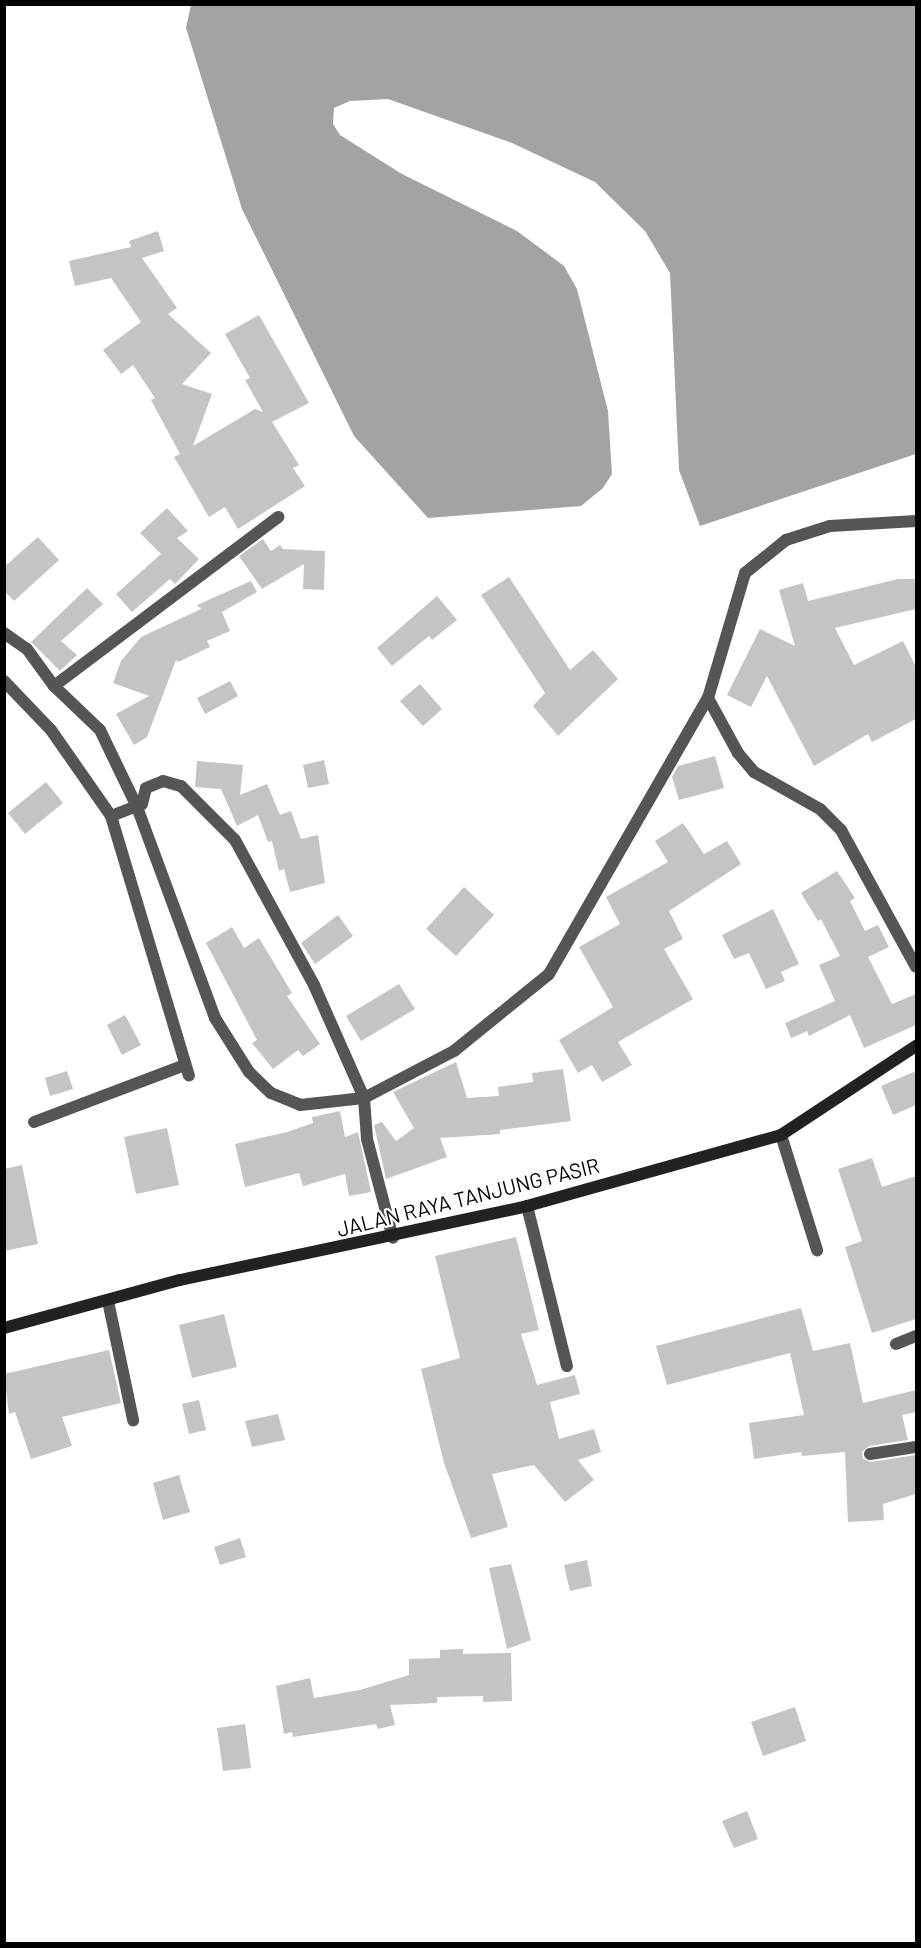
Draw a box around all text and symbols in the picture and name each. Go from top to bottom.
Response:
street label: JALAN RAYA TANJUNG PASIR [334,1152,602,1242]

